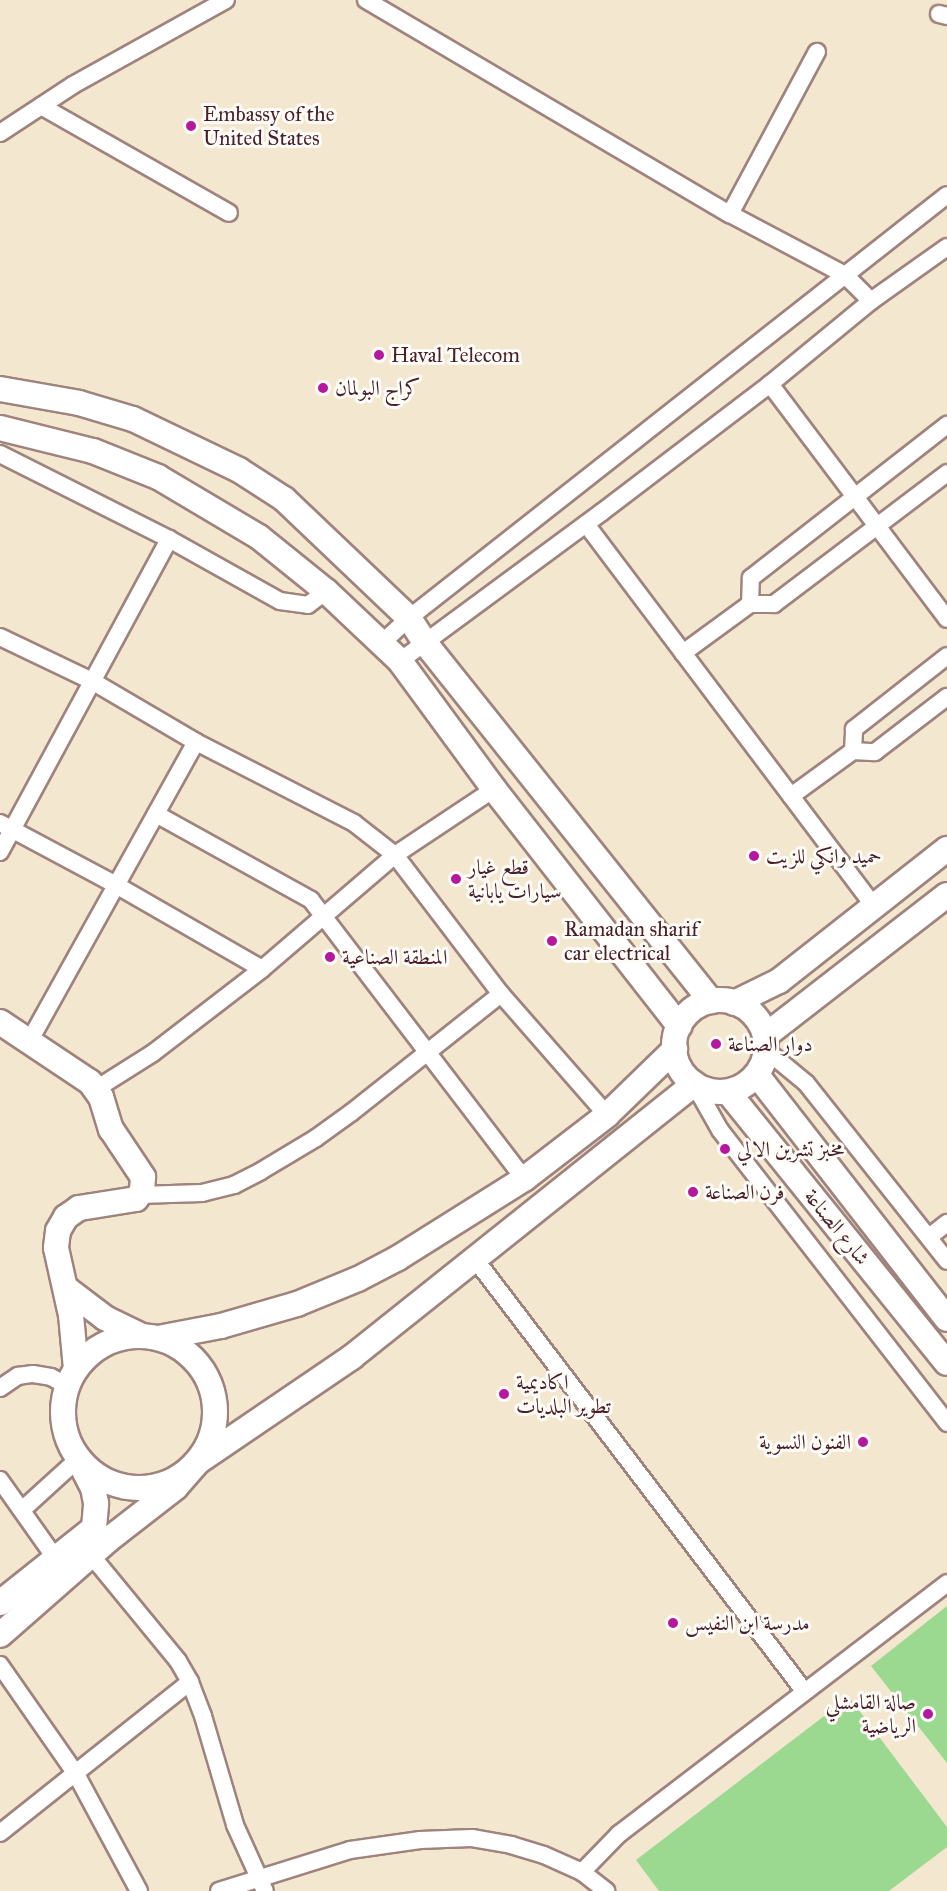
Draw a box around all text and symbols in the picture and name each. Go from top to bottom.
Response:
place label: Embassy of the United States [203,101,334,151]
marker: Embassy of the United States [184,119,198,133]
place label: Haval Telecom [391,342,520,368]
marker: Haval Telecom [372,348,386,362]
place label: كراج البولمان [335,375,421,401]
marker: كراج البولمان [316,381,330,395]
place label: حميد وانكي للزيت [766,843,882,869]
marker: حميد وانكي للزيت [747,849,761,863]
place label: قطع غيار سيارات يابانية [468,854,562,904]
marker: قطع غيار سيارات يابانية [449,872,463,886]
place label: Ramadan sharif car electrical [564,916,698,966]
marker: Ramadan sharif car electrical [545,934,559,948]
place label: المنطقة الصناعية [342,944,448,970]
marker: المنطقة الصناعية [323,950,337,964]
place label: دوار الصناعة [728,1031,813,1057]
marker: دوار الصناعة [709,1037,723,1051]
place label: مخبز تشرين الالي [737,1136,844,1162]
marker: مخبز تشرين الالي [718,1142,732,1156]
place label: فرن الصناعة [705,1179,784,1205]
street label: شارع الصناعة [799,1184,875,1270]
marker: فرن الصناعة [686,1185,700,1199]
place label: اكاديمية تطوير البلديات [516,1369,611,1419]
marker: اكاديمية تطوير البلديات [497,1387,511,1401]
place label: الفنون النسوية [759,1429,851,1455]
marker: الفنون النسوية [856,1435,870,1449]
place label: مدرسة ابن النفيس [685,1610,810,1636]
marker: مدرسة ابن النفيس [666,1616,680,1630]
place label: صالة القامشلي الرياضية [826,1689,916,1739]
marker: صالة القامشلي الرياضية [921,1707,935,1721]

